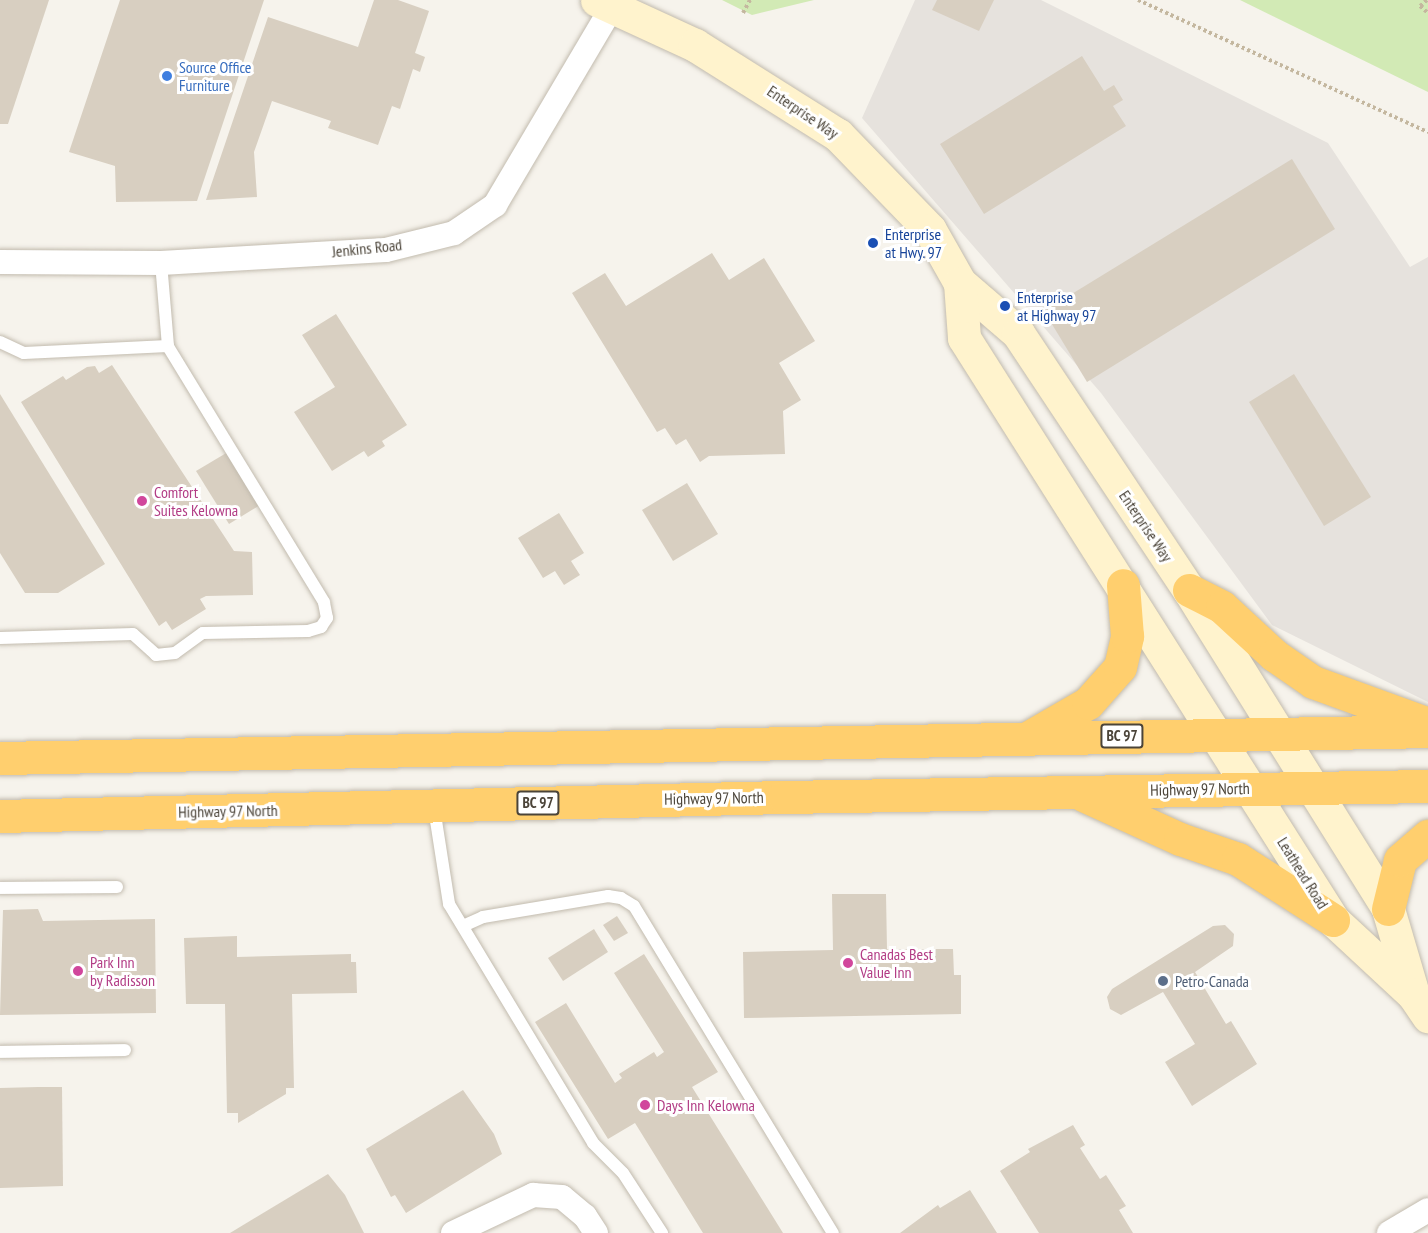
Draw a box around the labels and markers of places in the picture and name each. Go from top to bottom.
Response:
place label: Source Office Furniture [179,57,251,95]
marker: Source Office Furniture [160,69,174,83]
place label: Enterprise at Hwy. 97 [885,224,943,262]
marker: Enterprise at Hwy. 97 [866,236,880,250]
place label: Enterprise at Highway 97 [1017,287,1097,325]
marker: Enterprise at Highway 97 [998,299,1012,313]
place label: Comfort Suites Kelowna [154,482,238,520]
marker: Comfort Suites Kelowna [135,494,149,508]
place label: Canadas Best Value Inn [860,944,933,982]
place label: Park Inn by Radisson [90,952,155,990]
marker: Canadas Best Value Inn [841,956,855,970]
marker: Park Inn by Radisson [71,964,85,978]
place label: Petro-Canada [1175,971,1249,991]
marker: Petro-Canada [1156,974,1170,988]
place label: Days Inn Kelowna [657,1095,755,1115]
marker: Days Inn Kelowna [638,1098,652,1112]

